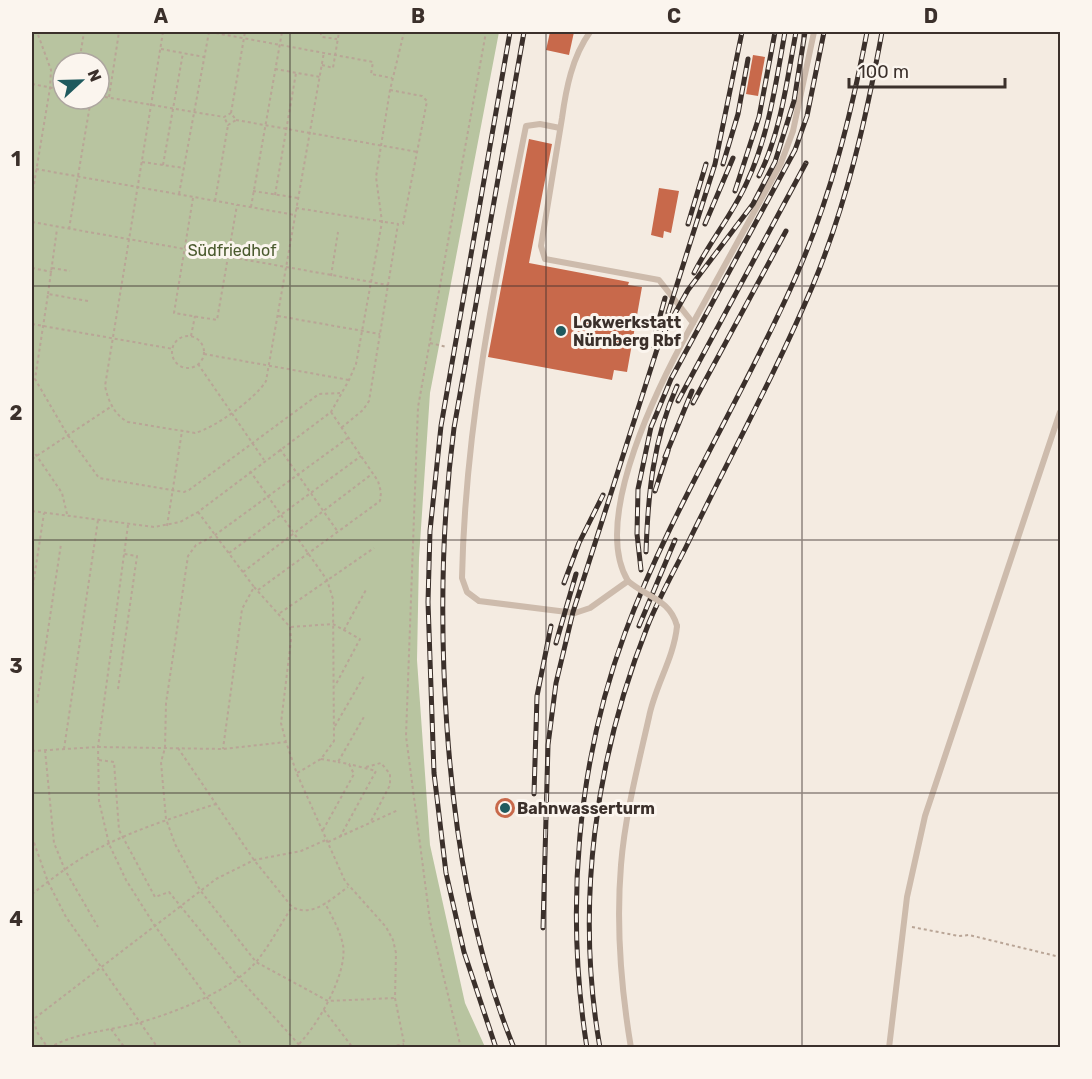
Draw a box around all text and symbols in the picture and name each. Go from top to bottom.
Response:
text: A [154,4,169,28]
text: B [411,4,425,28]
text: C [667,4,681,28]
text: D [924,4,938,28]
north arrow [51,51,111,111]
scale bar [849,51,1005,89]
text: 100 m [858,61,909,83]
text: N [83,67,105,84]
text: 1 [11,147,21,171]
park label: Südfriedhof [188,241,277,260]
place label: Lokwerkstatt Nürnberg Rbf [573,313,682,350]
marker: Lokwerkstatt Nürnberg Rbf [554,324,568,338]
text: 2 [10,401,23,425]
text: 3 [9,654,23,678]
place label: Bahnwasserturm [517,799,655,818]
marker: Bahnwasserturm [498,801,512,815]
text: 4 [9,907,23,931]

